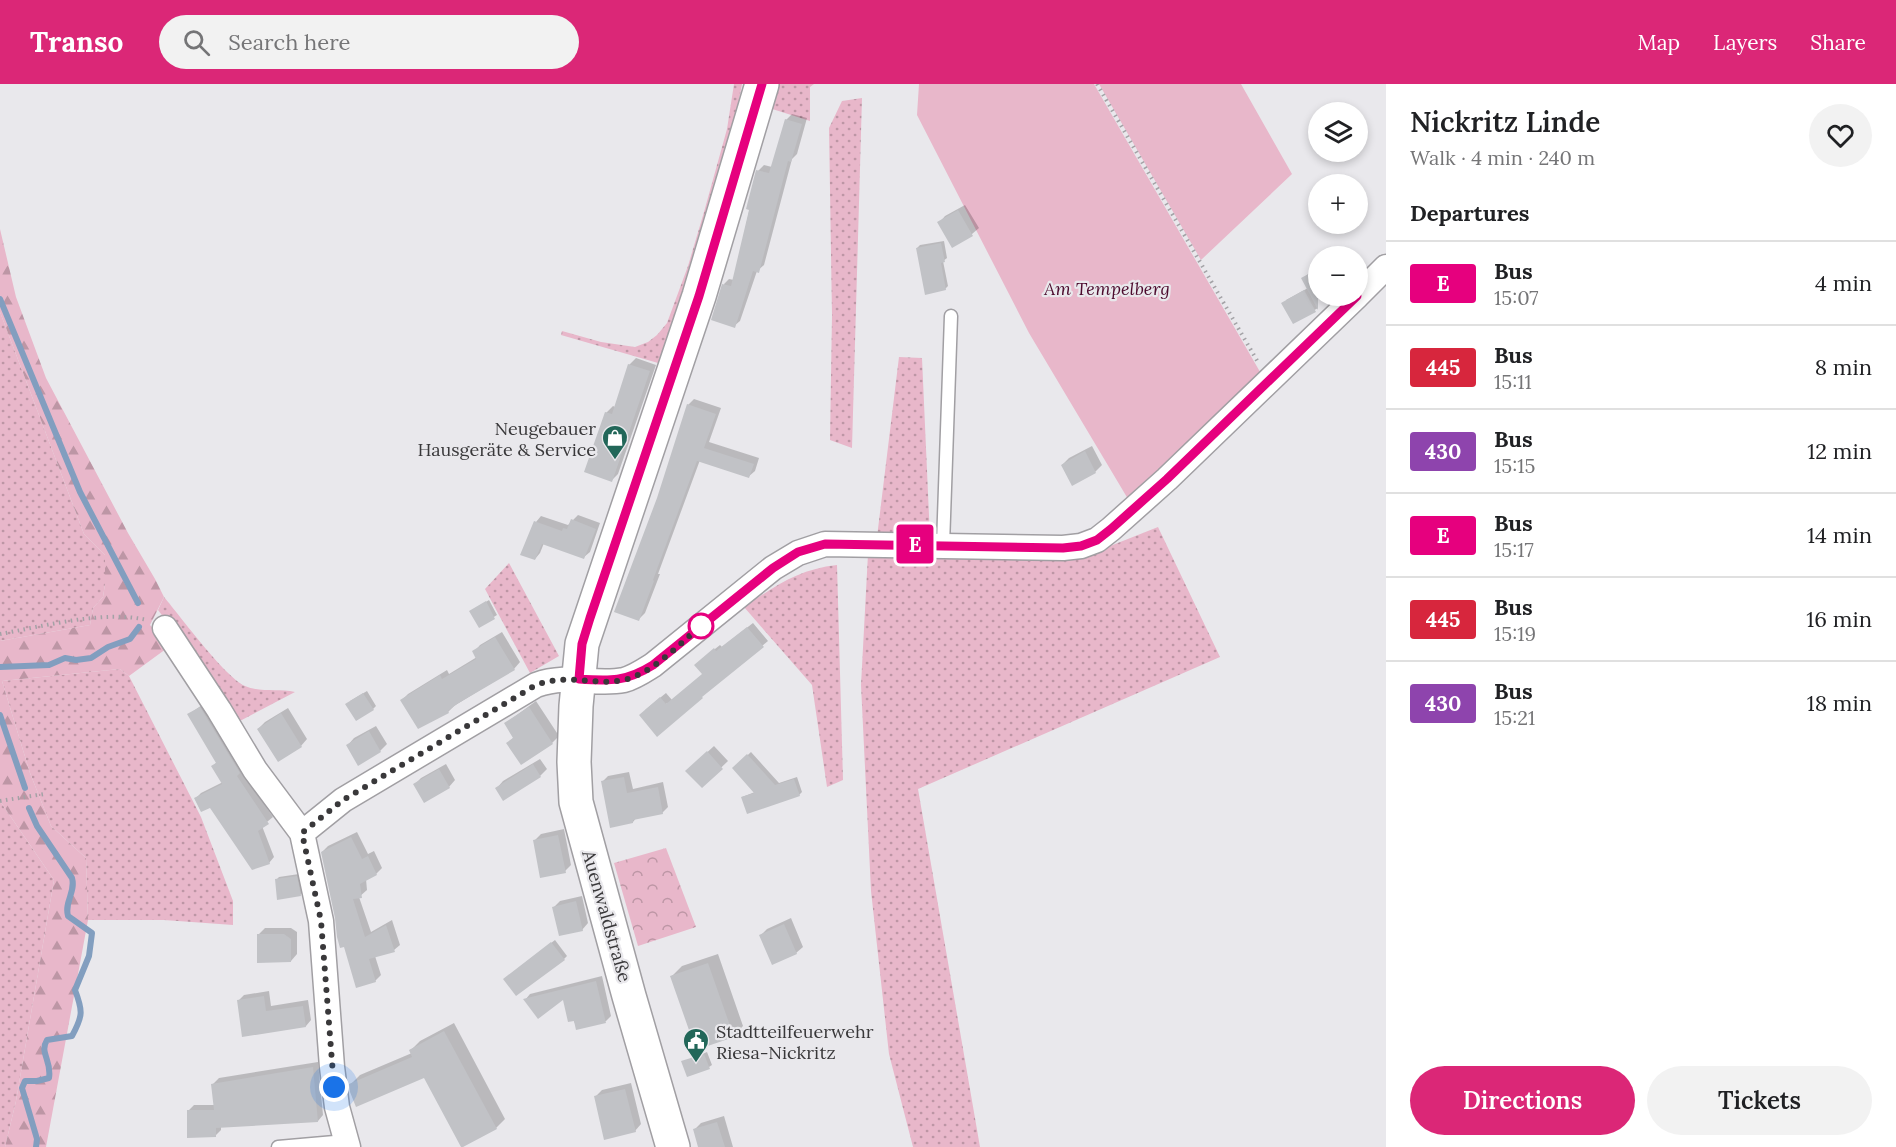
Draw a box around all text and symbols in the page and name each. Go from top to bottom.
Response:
search box [159,15,579,69]
text: Transo [30,24,123,60]
icon: search [180,26,213,59]
text: Search here [228,28,351,56]
text: Map [1637,29,1680,56]
text: Layers [1713,29,1777,56]
text: Share [1810,29,1866,56]
map controls [1308,102,1368,306]
button: layers [1308,102,1368,162]
text: Nickritz Linde [1410,104,1600,140]
button: heart [1809,104,1872,167]
text: Walk · 4 min · 240 m [1410,145,1595,170]
button: + [1308,174,1368,234]
text: Departures [1410,199,1529,227]
button: − [1308,246,1368,306]
text: Bus [1494,257,1533,285]
text: 4 min [1815,269,1872,297]
text: E [1436,270,1450,297]
park label: Am Tempelberg [1043,277,1170,300]
text: 15:07 [1494,285,1538,310]
text: Bus [1494,341,1533,369]
text: 8 min [1815,353,1872,381]
text: 445 [1426,354,1460,381]
text: 15:11 [1494,369,1532,394]
place label: Neugebauer Hausgeräte & Service [417,417,596,461]
shop icon: Neugebauer Hausgeräte & Service [600,423,630,461]
text: Bus [1494,425,1533,453]
text: 12 min [1807,437,1872,465]
text: 430 [1425,438,1461,465]
text: 15:15 [1494,453,1535,478]
text: Bus [1494,509,1533,537]
text: 14 min [1807,521,1872,549]
text: E [1436,522,1450,549]
line badge: E [896,524,934,564]
text: E [908,531,922,558]
text: 15:17 [1494,537,1534,562]
text: Bus [1494,593,1533,621]
text: 16 min [1806,605,1872,633]
text: 445 [1426,606,1460,633]
unlabelled marker [688,613,714,639]
text: 15:19 [1494,621,1536,646]
text: Bus [1494,677,1533,705]
text: 18 min [1807,689,1872,717]
text: 430 [1425,690,1461,717]
text: 15:21 [1494,705,1535,730]
street label: Auenwaldstraße [577,847,637,985]
place label: Stadtteilfeuerwehr Riesa-Nickritz [716,1020,874,1064]
public building icon: Stadtteilfeuerwehr Riesa-Nickritz [681,1026,711,1064]
button: Directions [1410,1066,1635,1135]
button: Tickets [1647,1066,1872,1135]
your location [319,1072,349,1102]

